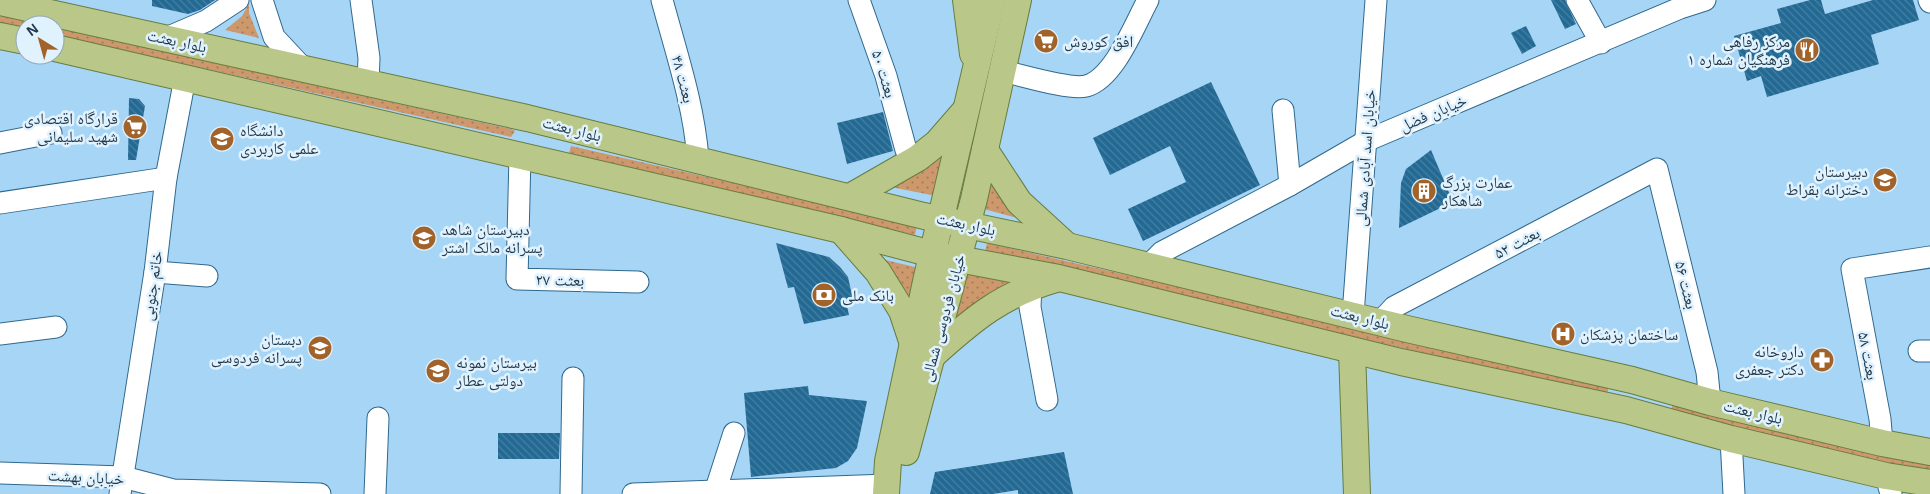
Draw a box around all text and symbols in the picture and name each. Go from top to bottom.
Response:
north arrow [15,15,65,65]
text: N [23,20,41,39]
street label: بلوار بعثت [146,26,208,57]
supermarket icon: افق کوروش [1033,28,1059,54]
place label: افق کوروش [1064,33,1133,52]
place label: مرکز رفاهی فرهنگیان شماره ۱ [1688,33,1790,70]
restaurant icon: مرکز رفاهی فرهنگیان شماره ۱ [1794,37,1820,63]
street label: بعثت ۵۰ [868,48,899,100]
street label: بعثت ۴۸ [668,53,698,105]
street label: خیابان اسد آبادی شمالی [1352,89,1380,227]
street label: خیابان فضل [1397,91,1470,137]
place label: قرارگاه اقتصادی شهید سلیمانی [24,110,118,147]
street label: بلوار بعثت [541,113,603,145]
supermarket icon: قرارگاه اقتصادی شهید سلیمانی [122,114,148,140]
place label: دانشگاه علمی کاربردی [240,122,318,159]
school or university icon: دانشگاه علمی کاربردی [209,126,235,152]
place label: دبیرستان دخترانه بقراط [1786,163,1868,199]
school or university icon: دبیرستان دخترانه بقراط [1872,167,1898,193]
place label: عمارت بزرگ شاهکار [1441,174,1512,210]
building icon: عمارت بزرگ شاهکار [1411,178,1437,204]
street label: بلوار بعثت [935,209,997,240]
place label: دبیرستان شاهد پسرانه مالک اشتر [441,221,543,257]
street label: بعثت ۵۲ [1492,224,1543,262]
school or university icon: دبیرستان شاهد پسرانه مالک اشتر [411,225,437,251]
street label: خاتم جنوبی [139,250,167,322]
street label: خیابان فردوسی شمالی [918,252,970,384]
street label: بعثت ۵۶ [1671,259,1700,311]
street label: بعثت ۲۷ [536,271,584,289]
bank icon: بانک ملی [811,282,837,308]
place label: بانک ملی [842,287,894,306]
street label: بلوار بعثت [1329,301,1391,333]
hospital icon: ساختمان پزشکان [1550,321,1576,347]
place label: ساختمان پزشکان [1580,326,1678,345]
street label: بعثت ۵۸ [1855,330,1881,382]
place label: دبستان پسرانه فردوسی [211,331,302,368]
school or university icon: دبستان پسرانه فردوسی [307,335,333,361]
place label: داروخانه دکتر جعفری [1735,343,1804,380]
pharmacy icon: داروخانه دکتر جعفری [1809,347,1835,373]
place label: بیرستان نمونه دولتی عطار [455,354,537,391]
school or university icon: بیرستان نمونه دولتی عطار [425,358,451,384]
street label: بلوار بعثت [1722,397,1784,428]
street label: خیابان بهشت [47,467,125,489]

